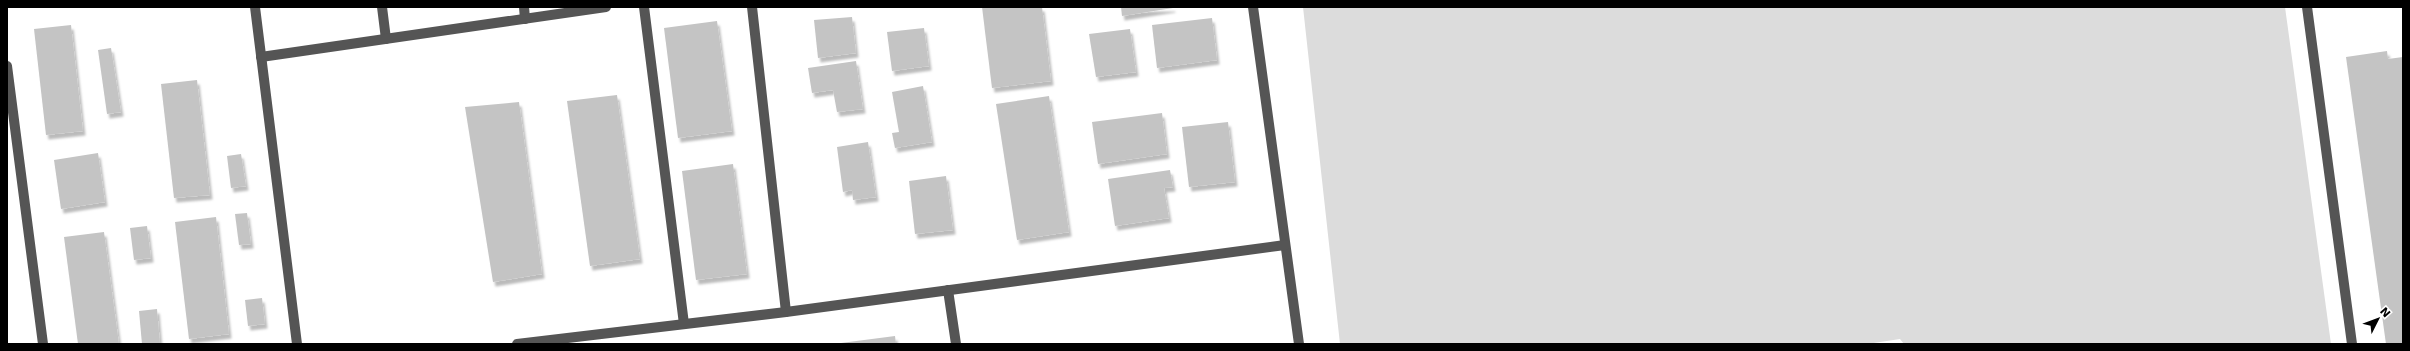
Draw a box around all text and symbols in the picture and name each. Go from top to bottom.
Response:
north arrow [2358,299,2398,339]
text: N [2377,305,2393,320]

